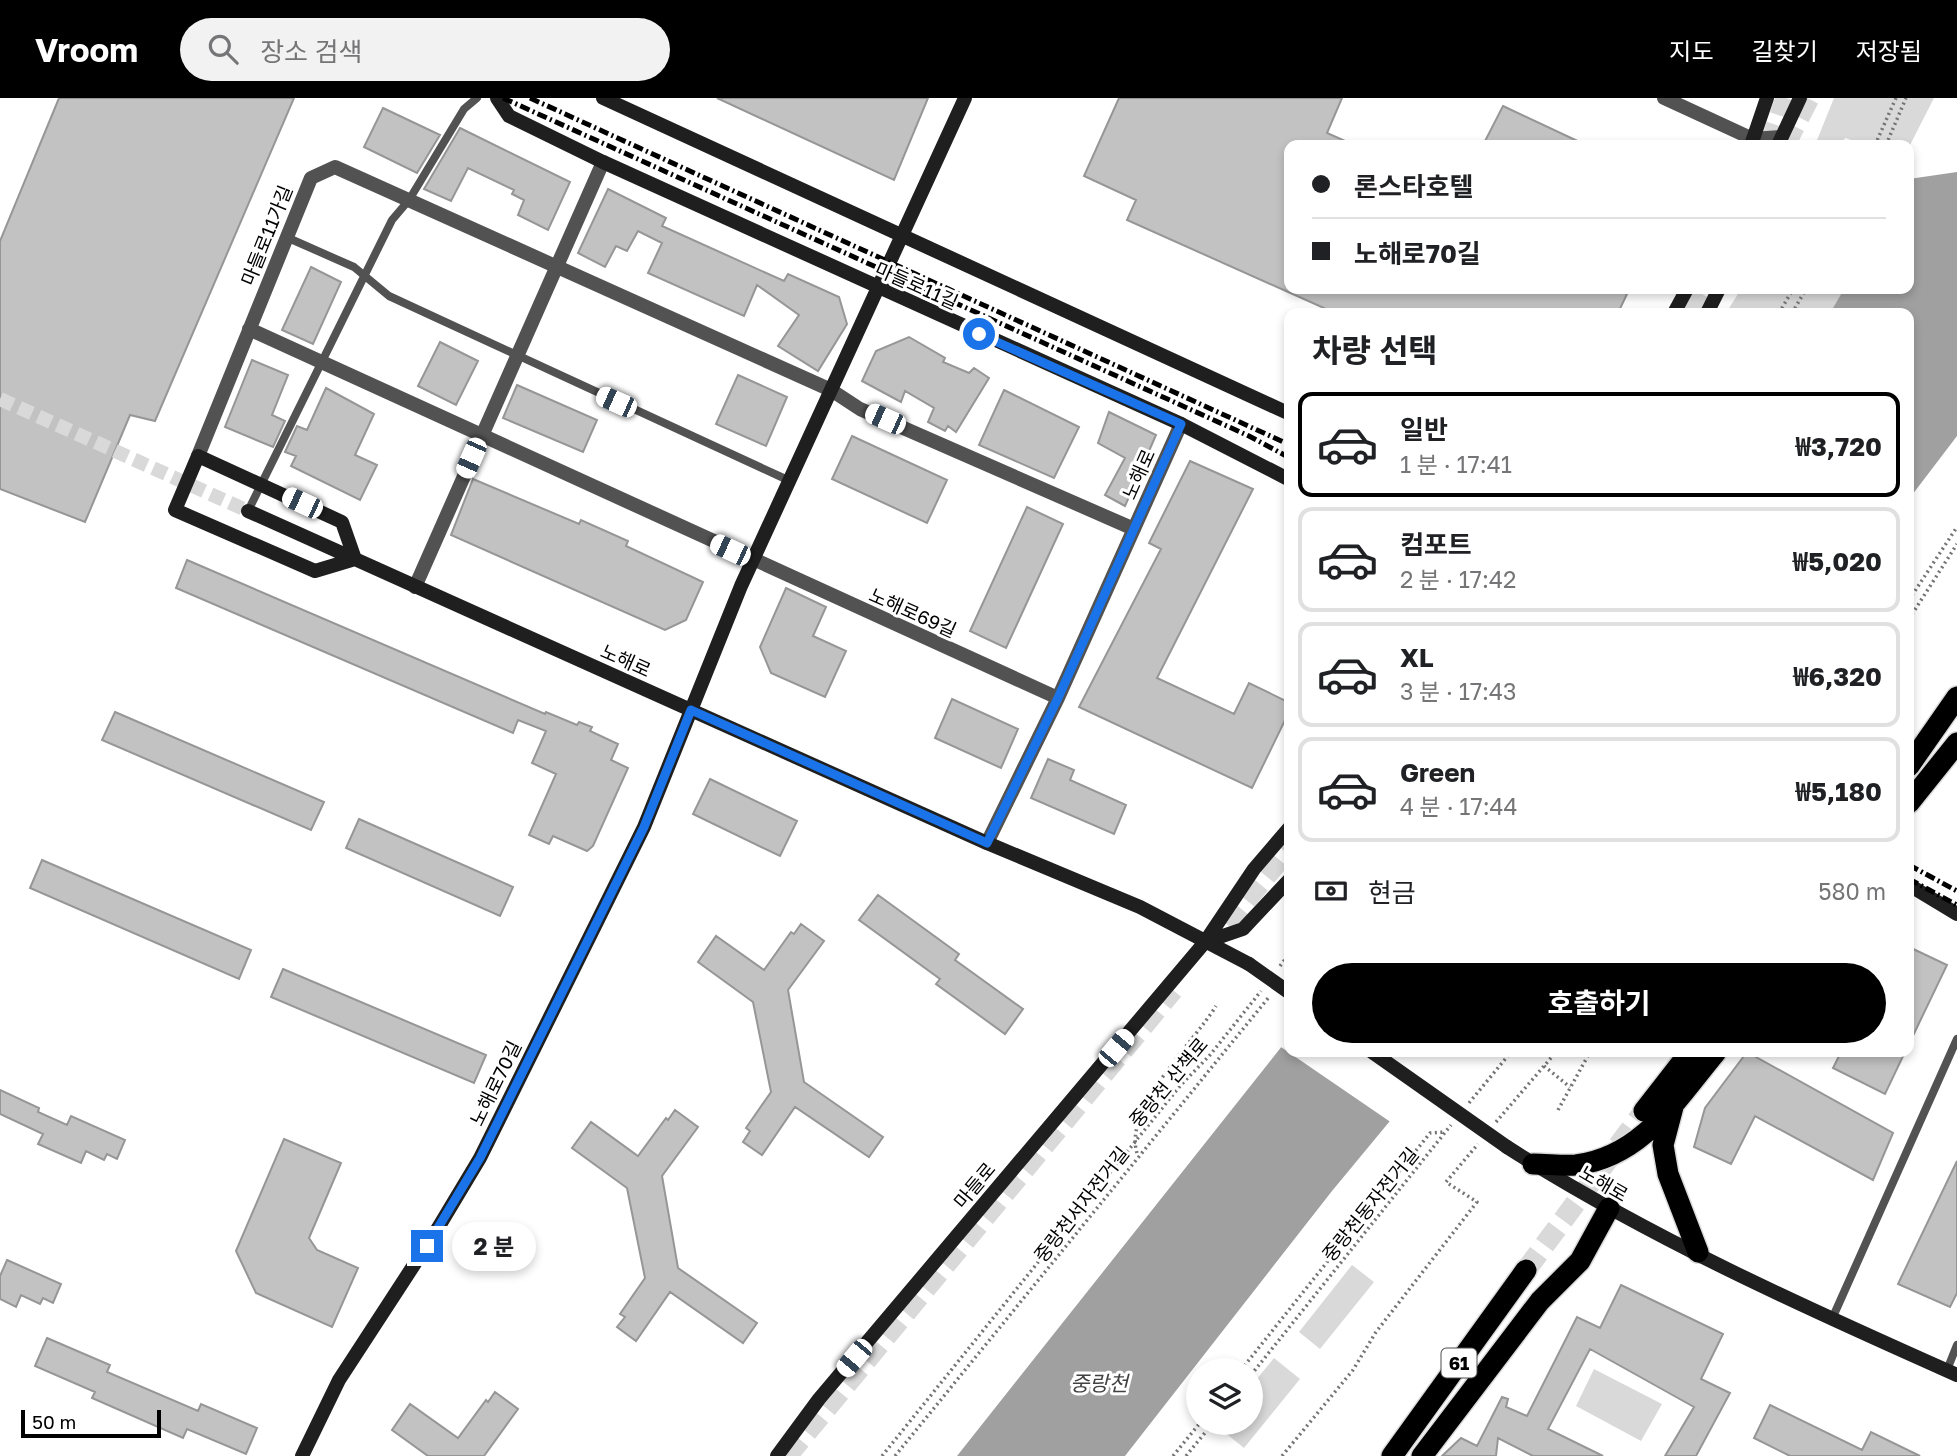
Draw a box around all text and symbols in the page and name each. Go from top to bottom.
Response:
search box [180,18,670,81]
text: Vroom [35,30,138,69]
icon: search [204,30,242,68]
text: 장소 검색 [260,36,362,67]
text: 지도 [1669,36,1714,65]
text: 길찾기 [1752,36,1818,65]
text: 저장됨 [1856,36,1922,65]
text: 론스타호텔 [1354,171,1474,202]
street label: 마들로11가길 [236,182,296,288]
text: 노해로70길 [1354,238,1481,269]
street label: 마들로11길 [872,257,962,313]
route start [963,318,995,350]
text: 차량 선택 [1312,331,1438,369]
car [593,384,640,420]
car [862,401,909,437]
icon: car [1316,413,1379,476]
text: 일반 [1400,414,1448,445]
text: ₩3,720 [1796,431,1882,462]
car [453,435,490,481]
street label: 노해로 [1117,445,1159,503]
text: 1 분 · 17:41 [1400,450,1512,478]
car [279,485,326,521]
icon: car [1316,528,1379,591]
text: 컴포트 [1400,529,1472,560]
car [707,532,754,568]
text: ₩5,020 [1793,546,1882,577]
text: 2 분 · 17:42 [1400,565,1516,593]
street label: 노해로69길 [866,583,960,641]
street label: 노해로 [597,639,655,681]
text: XL [1400,642,1434,673]
icon: car [1316,643,1379,706]
text: ₩6,320 [1793,661,1882,692]
text: 3 분 · 17:43 [1400,677,1517,705]
text: Green [1400,757,1475,788]
icon: car [1316,758,1379,821]
text: ₩5,180 [1796,776,1882,807]
text: 4 분 · 17:44 [1400,792,1518,820]
icon: cash [1312,872,1350,910]
text: 현금 [1368,877,1416,908]
text: 580 m [1818,877,1886,905]
button: 호출하기 [1312,963,1886,1043]
car [1095,1025,1138,1071]
street label: 중랑천 산책로 [1124,1033,1212,1131]
street label: 노해로70길 [465,1037,525,1129]
street label: 중랑천서자전거길 [1029,1142,1133,1266]
street label: 중랑천동자전거길 [1317,1142,1423,1266]
street label: 마들로 [948,1158,1000,1212]
street label: 노해로 [1576,1160,1632,1206]
callout: 2 분 [452,1222,536,1270]
route end [411,1230,443,1262]
text: 2 분 [474,1232,514,1260]
car [833,1335,876,1381]
road number: 61 [1442,1348,1476,1378]
map controls [1186,1358,1263,1435]
button: layers [1186,1358,1263,1435]
water label: 중랑천 [1070,1370,1131,1396]
scale bar [21,1407,161,1439]
text: 50 m [32,1410,76,1433]

